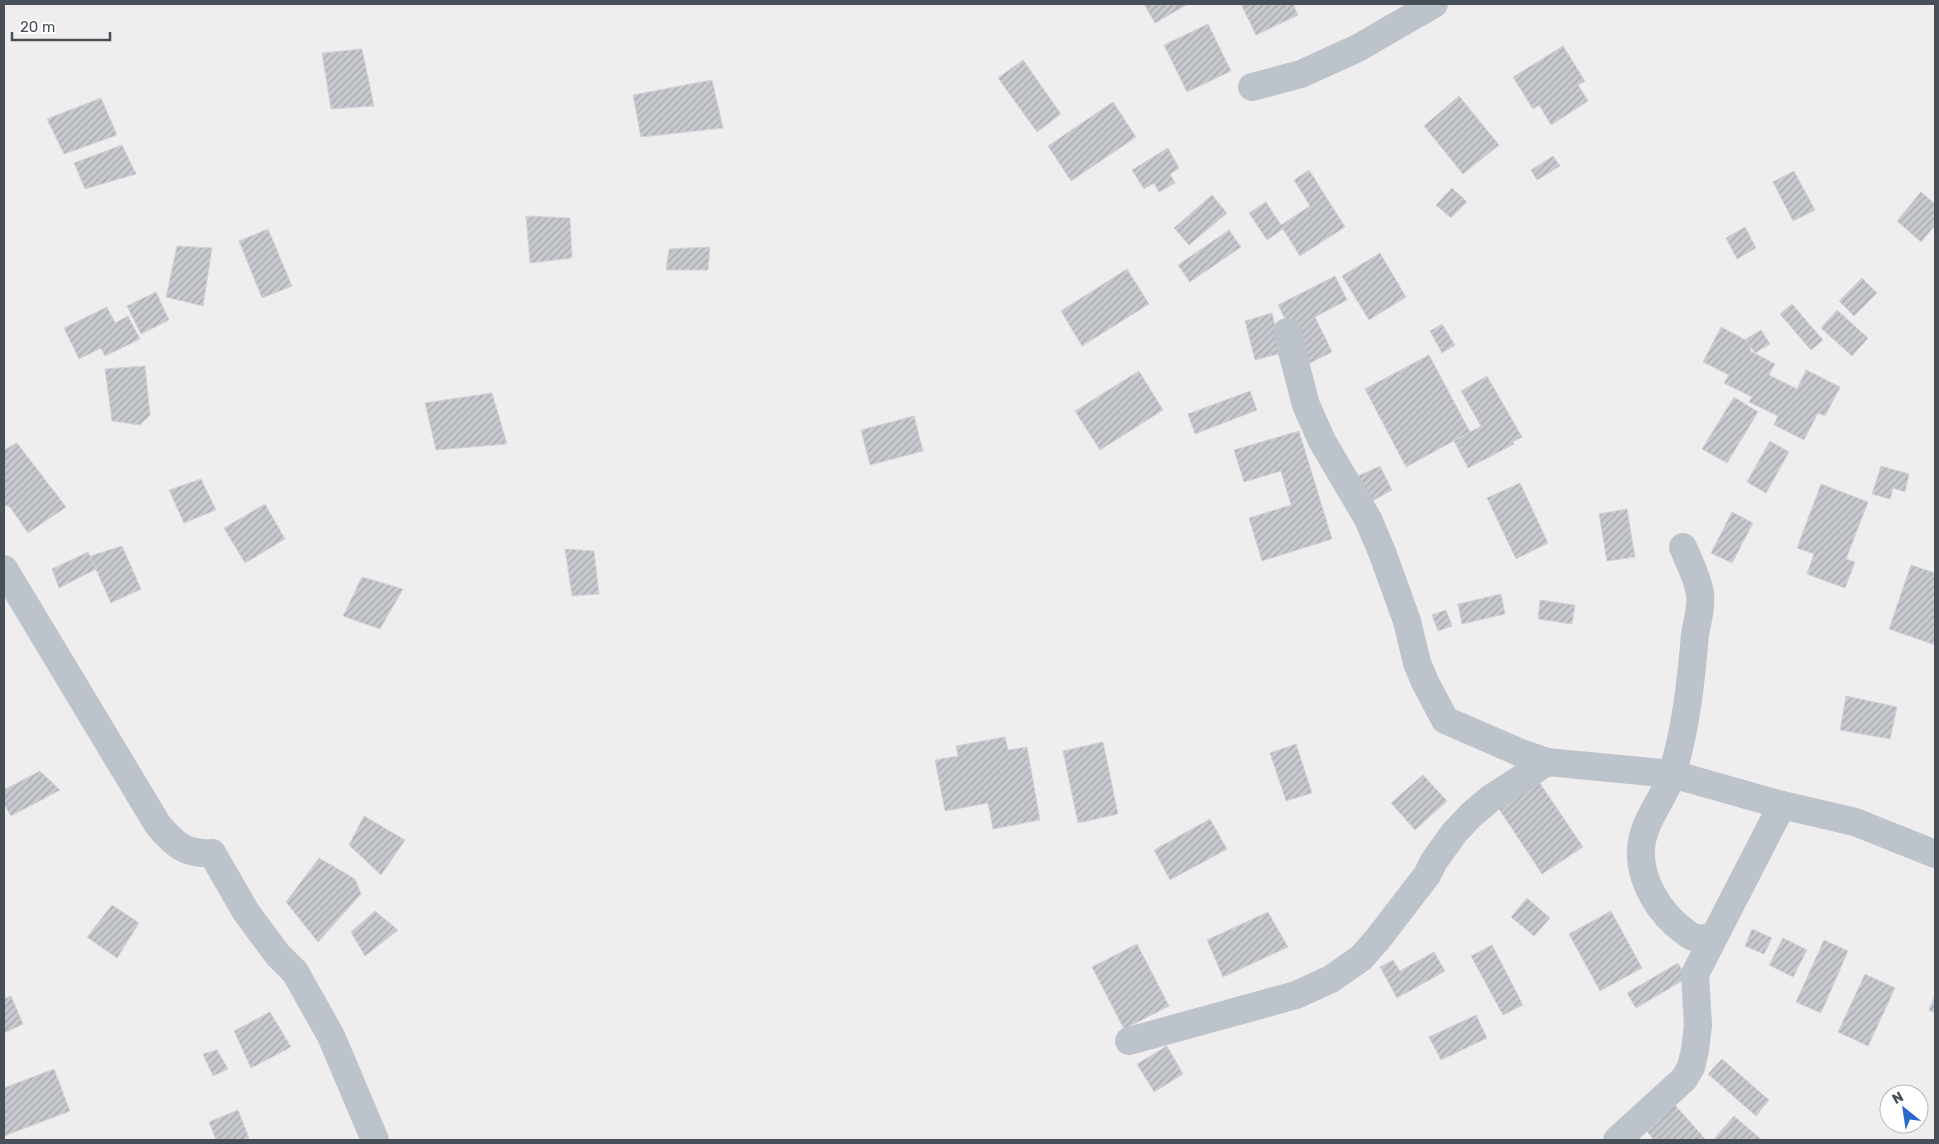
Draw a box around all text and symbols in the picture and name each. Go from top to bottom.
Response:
scale bar [12,10,110,42]
text: 20 m [20,18,55,36]
north arrow [1879,1084,1929,1134]
text: N [1889,1088,1906,1108]

